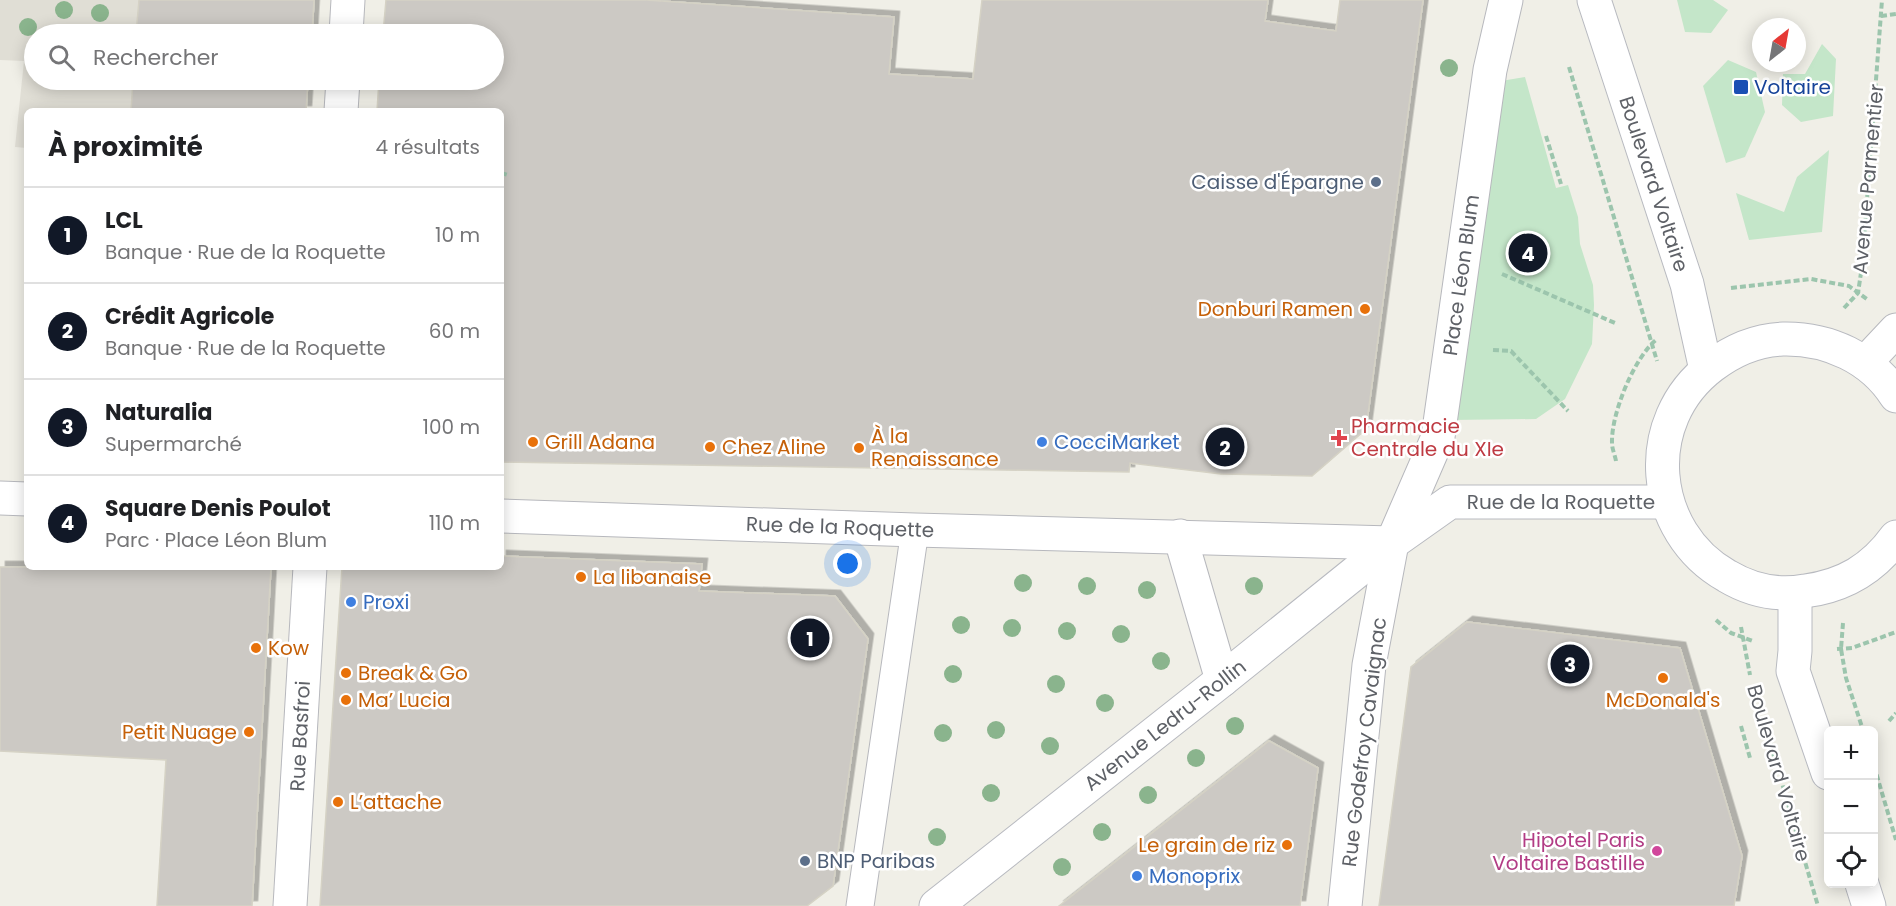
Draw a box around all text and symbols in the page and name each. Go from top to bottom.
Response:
north arrow [1752,18,1806,72]
search box [24,24,504,90]
icon: search [45,41,78,74]
text: Rechercher [93,42,219,73]
place label: Voltaire [1754,73,1831,101]
marker: Voltaire [1732,78,1750,96]
street label: Avenue Parmentier [1846,83,1890,275]
street label: Boulevard Voltaire [1612,93,1696,275]
text: À proximité [48,129,203,165]
text: 4 résultats [376,133,480,161]
place label: Caisse d'Épargne [1191,168,1364,196]
marker: Caisse d'Épargne [1369,175,1383,189]
street label: Place Léon Blum [1436,193,1486,357]
text: LCL [105,205,143,236]
text: 1 [64,221,71,249]
text: 10 m [435,221,480,249]
pin: 4 [1508,230,1547,276]
text: Banque · Rue de la Roquette [105,238,386,266]
place label: Donburi Ramen [1198,295,1353,323]
text: Crédit Agricole [105,301,274,332]
marker: Donburi Ramen [1358,302,1372,316]
text: 2 [62,317,73,345]
text: 60 m [429,317,480,345]
text: Banque · Rue de la Roquette [105,334,386,362]
text: Naturalia [105,397,213,428]
place label: Pharmacie Centrale du XIe [1351,412,1504,463]
text: 3 [61,413,74,441]
text: 100 m [423,413,480,441]
place label: À la Renaissance [871,422,999,473]
pin: 2 [1206,424,1244,470]
place label: Grill Adana [545,428,655,456]
place label: CocciMarket [1054,428,1180,456]
text: Supermarché [105,430,242,458]
marker: Pharmacie Centrale du XIe [1332,431,1346,445]
place label: Chez Aline [722,433,826,461]
marker: Grill Adana [526,435,540,449]
marker: CocciMarket [1035,435,1049,449]
marker: Chez Aline [703,440,717,454]
marker: À la Renaissance [852,441,866,455]
street label: Rue de la Roquette [1467,488,1655,516]
text: Square Denis Poulot [105,493,331,524]
text: 4 [61,509,74,537]
text: 110 m [429,509,480,537]
street label: Rue de la Roquette [745,510,935,544]
text: Parc · Place Léon Blum [105,526,327,554]
your location [833,549,862,578]
place label: La libanaise [593,563,711,591]
marker: La libanaise [574,570,588,584]
place label: Proxi [363,588,409,616]
marker: Proxi [344,595,358,609]
pin: 1 [790,616,830,660]
street label: Rue Godefroy Cavaignac [1335,616,1393,868]
place label: Kow [268,634,310,662]
marker: Kow [249,641,263,655]
pin: 3 [1550,642,1590,686]
street label: Avenue Ledru-Rollin [1078,653,1252,797]
place label: Break & Go [358,659,468,687]
marker: Break & Go [339,666,353,680]
marker: McDonald's [1656,671,1670,685]
street label: Rue Basfroi [283,680,317,792]
street label: Boulevard Voltaire [1740,681,1818,865]
place label: Ma’ Lucia [358,686,450,714]
place label: McDonald's [1606,686,1720,714]
marker: Ma’ Lucia [339,693,353,707]
place label: Petit Nuage [122,718,237,746]
marker: Petit Nuage [242,725,256,739]
map controls [1824,726,1878,888]
button: + [1824,726,1878,780]
button: − [1824,780,1878,834]
place label: L’attache [350,788,442,816]
marker: L’attache [331,795,345,809]
place label: Hipotel Paris Voltaire Bastille [1492,826,1645,877]
place label: Le grain de riz [1138,831,1275,859]
button: locate [1824,834,1878,888]
marker: Le grain de riz [1280,838,1294,852]
marker: Hipotel Paris Voltaire Bastille [1650,844,1664,858]
place label: BNP Paribas [817,847,935,875]
marker: BNP Paribas [798,854,812,868]
place label: Monoprix [1149,862,1241,890]
marker: Monoprix [1130,869,1144,883]

